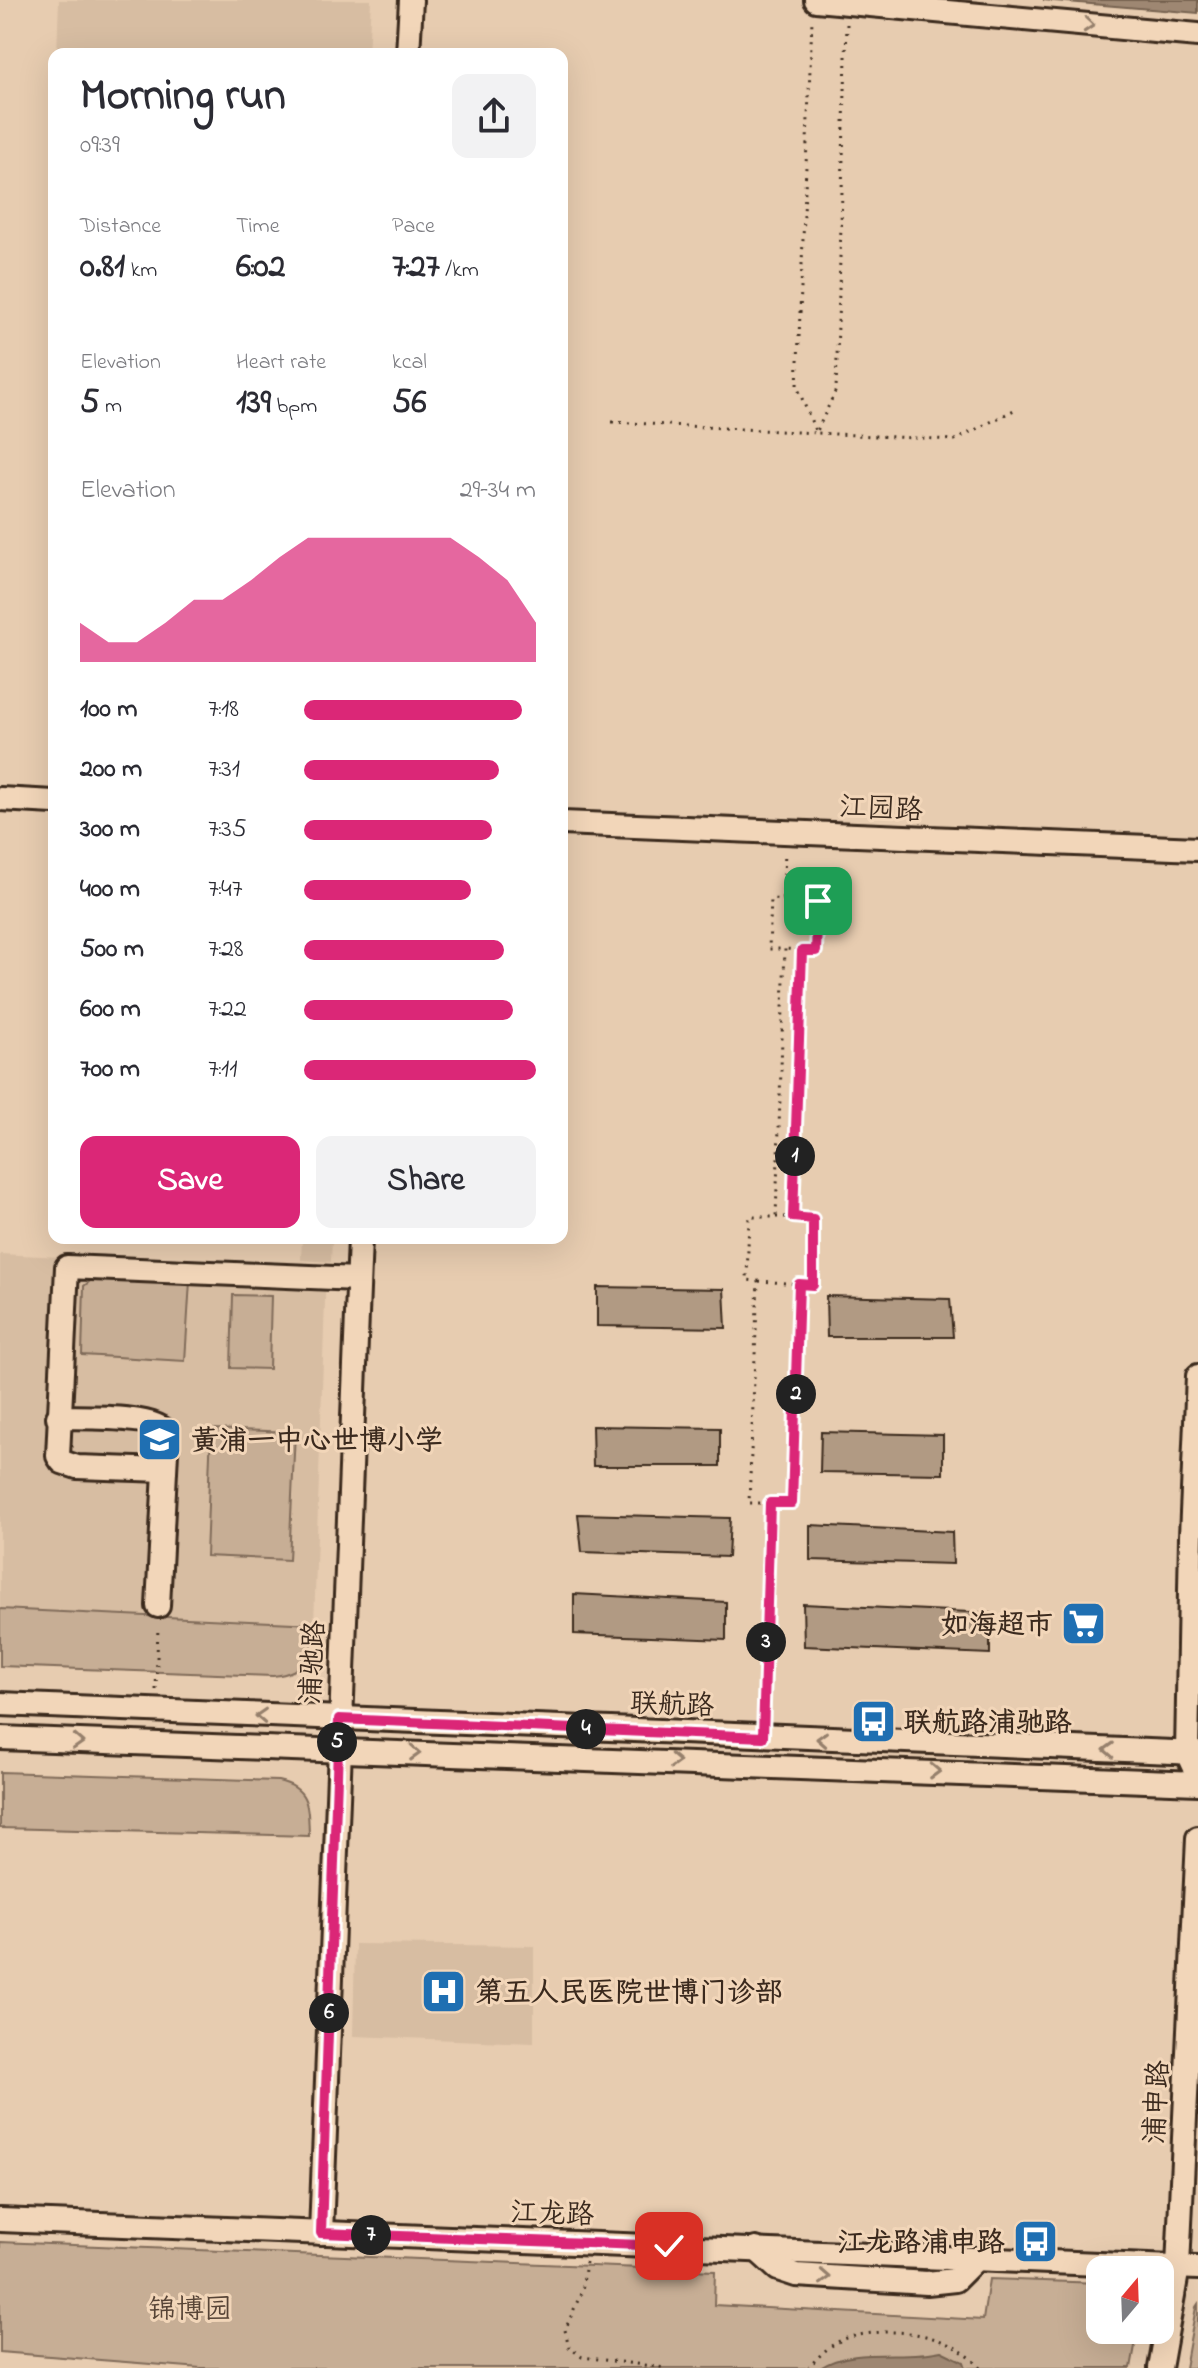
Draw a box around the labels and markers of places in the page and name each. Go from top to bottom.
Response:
pin [784,867,852,935]
pin: 1 [775,1136,815,1176]
pin: 2 [776,1374,816,1414]
school or university icon: 黄浦一中心世博小学 [136,1415,184,1463]
place label: 黄浦一中心世博小学 [191,1422,443,1463]
supermarket icon: 如海超市 [1060,1599,1108,1647]
place label: 如海超市 [941,1606,1053,1647]
pin: 3 [746,1622,786,1662]
bus stop icon: 联航路浦驰路 [849,1697,897,1745]
place label: 联航路浦驰路 [904,1704,1072,1745]
pin: 4 [566,1709,606,1749]
pin: 5 [317,1722,357,1762]
hospital icon: 第五人民医院世博门诊部 [420,1967,468,2015]
place label: 第五人民医院世博门诊部 [475,1974,783,2015]
pin: 6 [309,1993,349,2033]
pin [635,2212,703,2280]
pin: 7 [351,2215,391,2255]
bus stop icon: 江龙路浦申路 [1012,2217,1060,2265]
place label: 江龙路浦申路 [837,2224,1005,2265]

